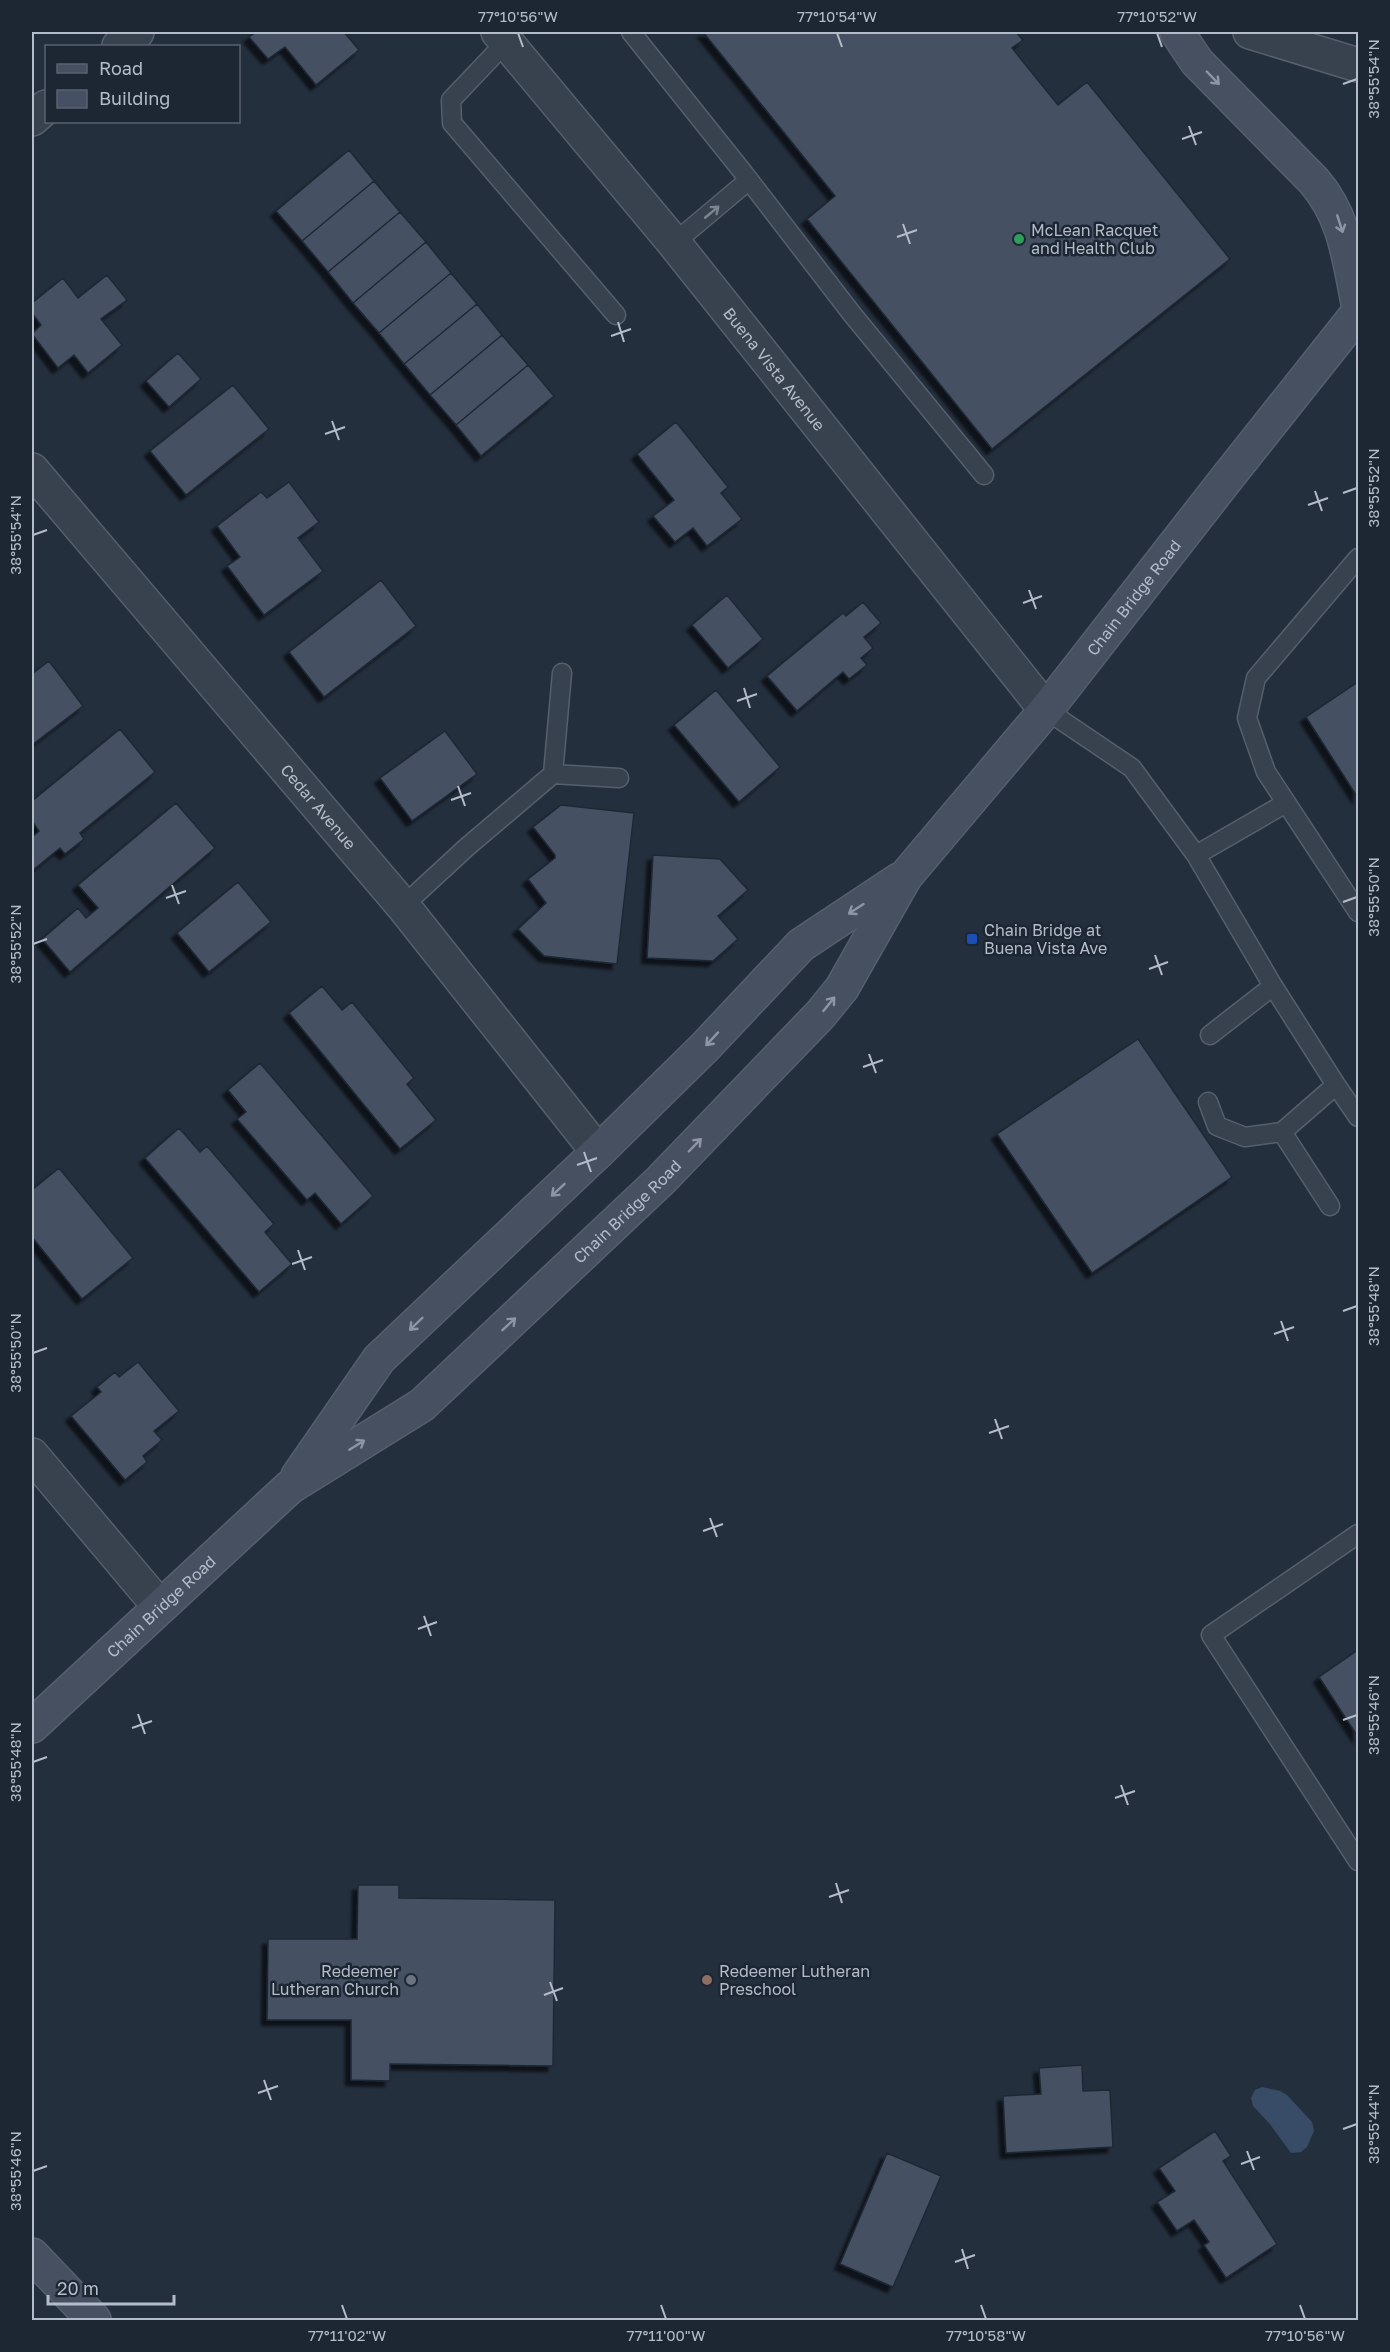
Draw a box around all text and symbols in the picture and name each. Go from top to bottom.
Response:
text: 77°10'56"W [478,7,558,25]
text: 77°10'54"W [797,7,877,25]
text: 77°10'52"W [1117,7,1197,25]
text: 38°55'54"N [1364,39,1382,119]
legend [45,45,240,123]
text: Road [99,57,143,79]
one-way arrow [1205,70,1220,85]
text: Building [99,87,170,109]
one-way arrow [704,205,720,218]
one-way arrow [1335,214,1346,233]
place label: McLean Racquet and Health Club [1031,220,1158,258]
marker: McLean Racquet and Health Club [1012,232,1026,246]
street label: Buena Vista Avenue [719,303,830,435]
text: 38°55'52"N [1364,448,1382,528]
text: 38°55'54"N [6,495,24,575]
street label: Chain Bridge Road [1082,536,1185,660]
street label: Cedar Avenue [277,760,360,853]
text: 38°55'50"N [1364,857,1382,937]
one-way arrow [848,903,865,915]
text: 38°55'52"N [6,904,24,984]
place label: Chain Bridge at Buena Vista Ave [984,920,1107,958]
marker: Chain Bridge at Buena Vista Ave [965,932,979,946]
one-way arrow [822,997,836,1012]
one-way arrow [705,1031,719,1046]
one-way arrow [687,1138,701,1153]
street label: Chain Bridge Road [569,1155,685,1268]
one-way arrow [550,1183,565,1197]
text: 38°55'48"N [1364,1266,1382,1346]
text: 38°55'50"N [6,1313,24,1393]
one-way arrow [408,1317,423,1331]
one-way arrow [501,1317,516,1331]
one-way arrow [348,1439,365,1451]
street label: Chain Bridge Road [102,1551,220,1662]
text: 38°55'46"N [1364,1675,1382,1755]
text: 38°55'48"N [6,1722,24,1802]
place label: Redeemer Lutheran Church [271,1961,399,1999]
place label: Redeemer Lutheran Preschool [719,1961,870,1999]
marker: Redeemer Lutheran Church [404,1973,418,1987]
marker: Redeemer Lutheran Preschool [700,1973,714,1987]
text: 38°55'44"N [1364,2084,1382,2164]
text: 38°55'46"N [6,2131,24,2211]
scale bar [48,2268,174,2306]
text: 20 m [57,2277,99,2299]
text: 77°11'02"W [308,2326,386,2344]
text: 77°11'00"W [627,2326,705,2344]
text: 77°10'58"W [946,2326,1026,2344]
text: 77°10'56"W [1265,2326,1345,2344]

